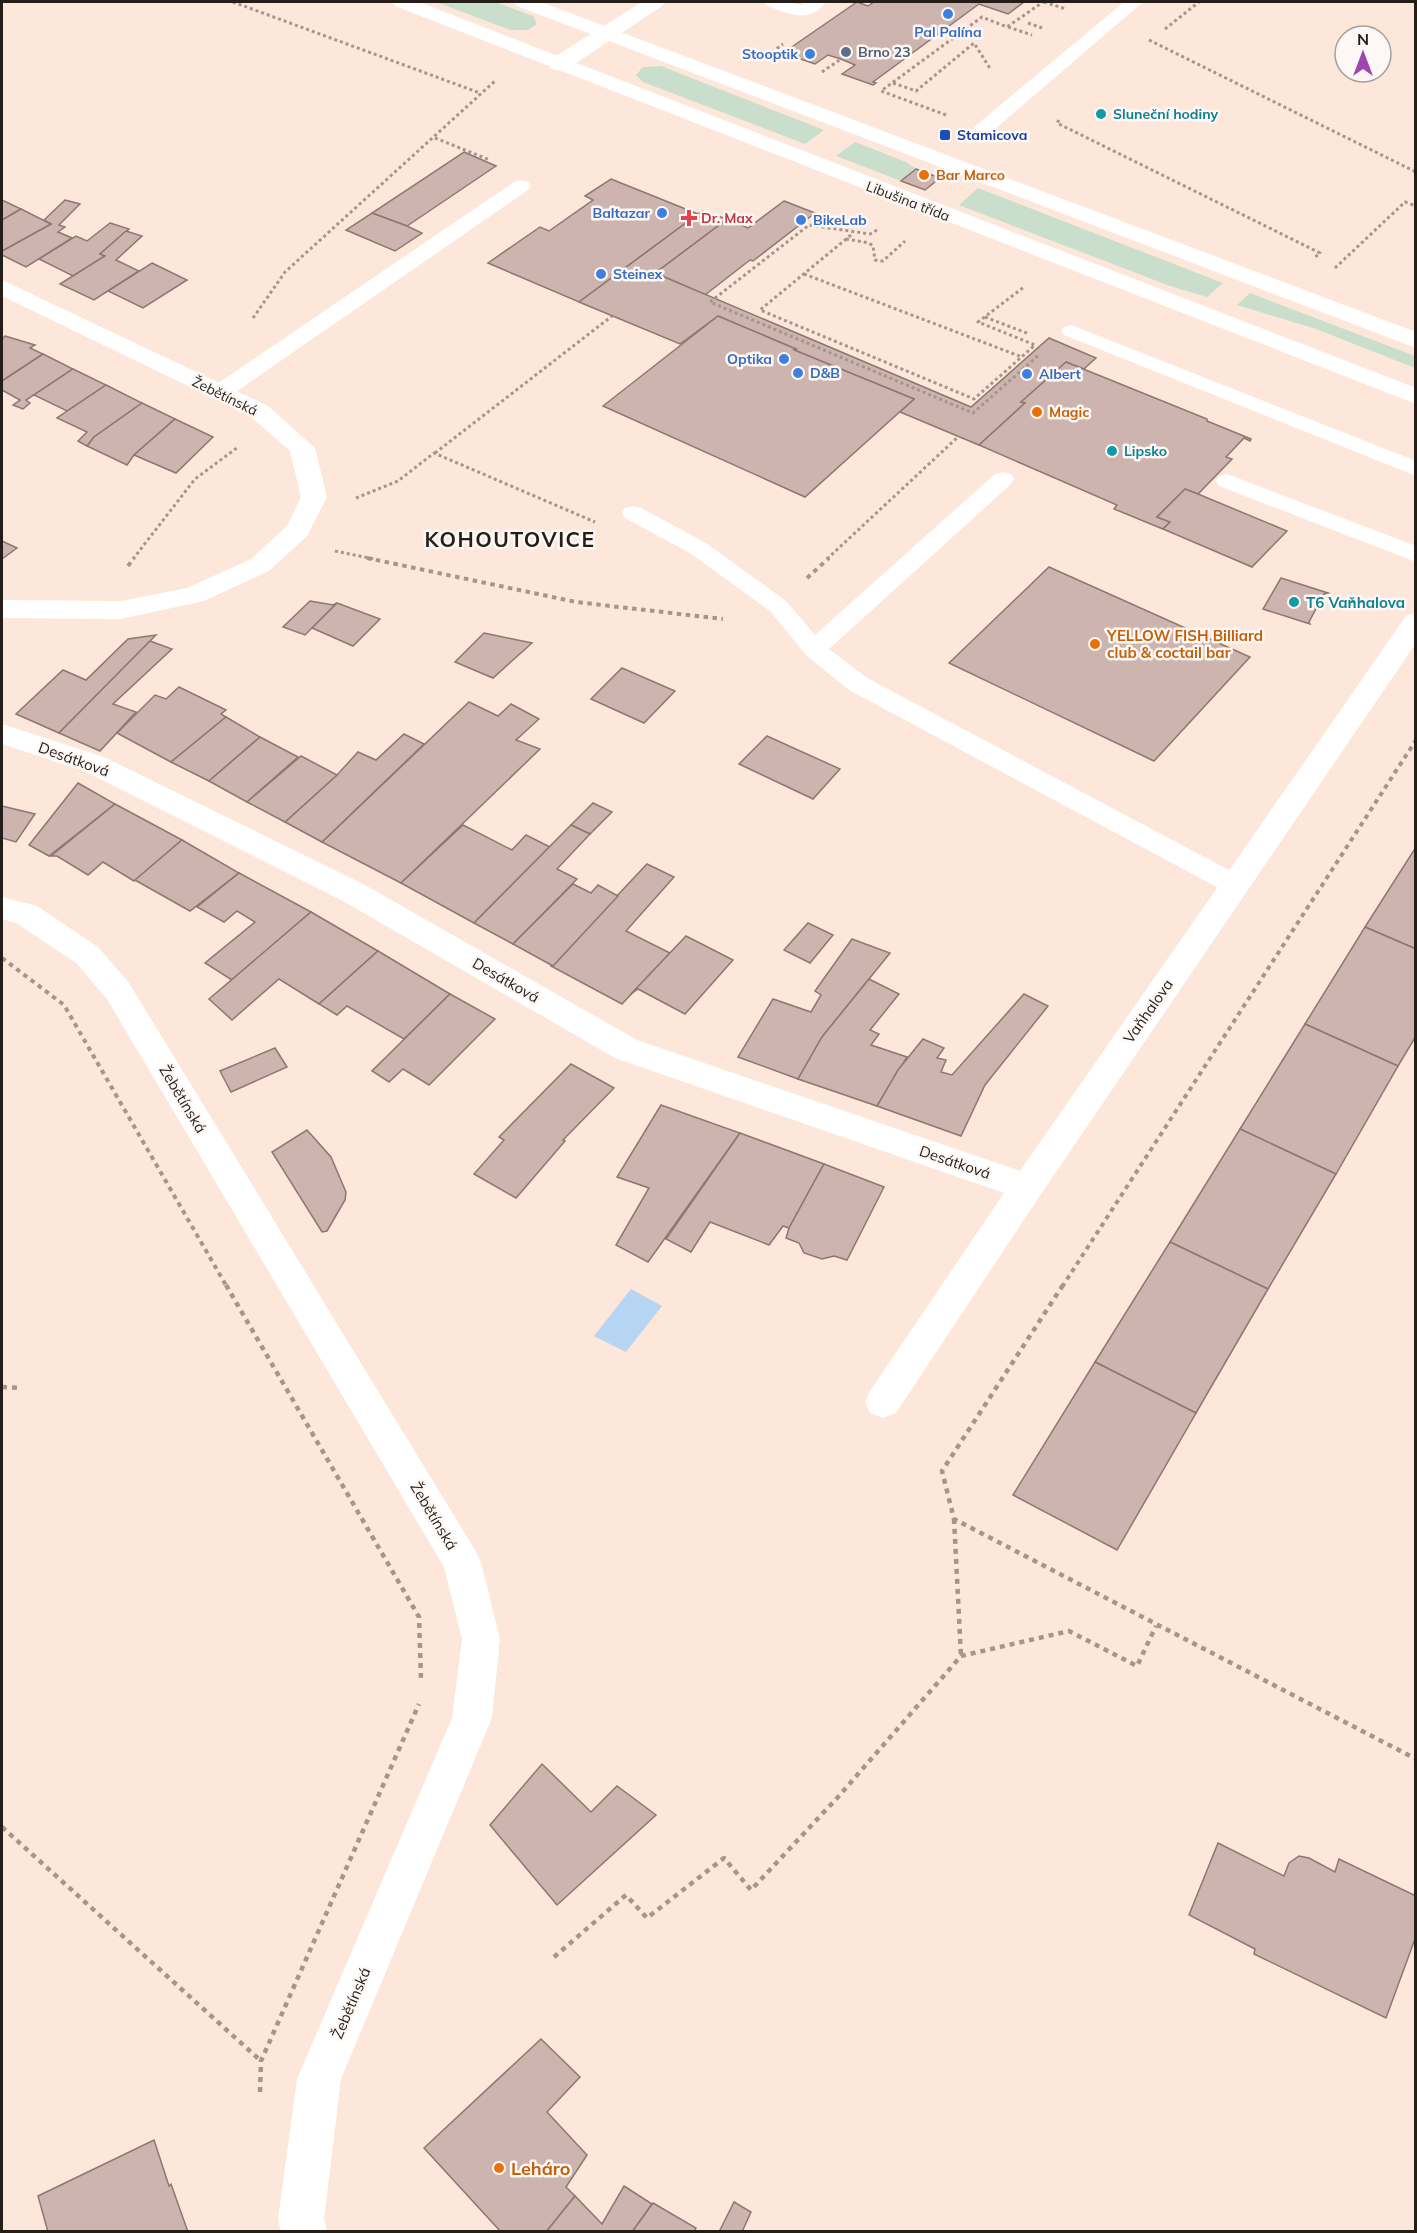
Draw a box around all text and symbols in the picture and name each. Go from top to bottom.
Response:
marker: Pal Palína [941,7,955,21]
place label: Pal Palína [914,23,982,41]
north arrow [1333,24,1393,84]
text: N [1357,29,1369,49]
place label: Brno 23 [858,43,911,61]
place label: Stooptik [742,45,798,63]
marker: Brno 23 [839,45,853,59]
marker: Stooptik [803,47,817,61]
place label: Sluneční hodiny [1113,105,1219,123]
marker: Sluneční hodiny [1094,107,1108,121]
place label: Stamicova [957,126,1027,144]
marker: Stamicova [938,128,952,142]
place label: Bar Marco [936,166,1005,184]
marker: Bar Marco [917,168,931,182]
street label: Libušina třída [864,177,952,225]
place label: Baltazar [593,204,650,222]
marker: Baltazar [655,206,669,220]
place label: Dr. Max [701,209,753,227]
marker: Dr. Max [682,211,696,225]
place label: BikeLab [813,211,867,229]
marker: BikeLab [794,213,808,227]
place label: Steinex [613,265,663,283]
marker: Steinex [594,267,608,281]
place label: Optika [727,350,772,368]
marker: Optika [777,352,791,366]
place label: D&B [810,364,840,382]
place label: Albert [1039,365,1081,383]
marker: D&B [791,366,805,380]
marker: Albert [1020,367,1034,381]
street label: Žebětínská [189,372,261,420]
place label: Magic [1049,403,1089,421]
marker: Magic [1030,405,1044,419]
place label: Lipsko [1124,442,1167,460]
marker: Lipsko [1105,444,1119,458]
district label: KOHOUTOVICE [425,526,595,552]
place label: T6 Vaňhalova [1306,593,1405,612]
marker: T6 Vaňhalova [1287,595,1301,609]
place label: YELLOW FISH Billiard club & coctail bar [1106,626,1263,662]
marker: YELLOW FISH Billiard club & coctail bar [1088,637,1102,651]
street label: Desátková [36,737,112,781]
street label: Desátková [469,953,543,1007]
street label: Vaňhalova [1119,975,1177,1047]
street label: Žebětínská [155,1062,211,1136]
street label: Desátková [917,1141,993,1183]
street label: Žebětínská [406,1479,462,1553]
street label: Žebětínská [327,1964,375,2042]
place label: Leháro [511,2157,570,2180]
marker: Leháro [492,2161,506,2175]

